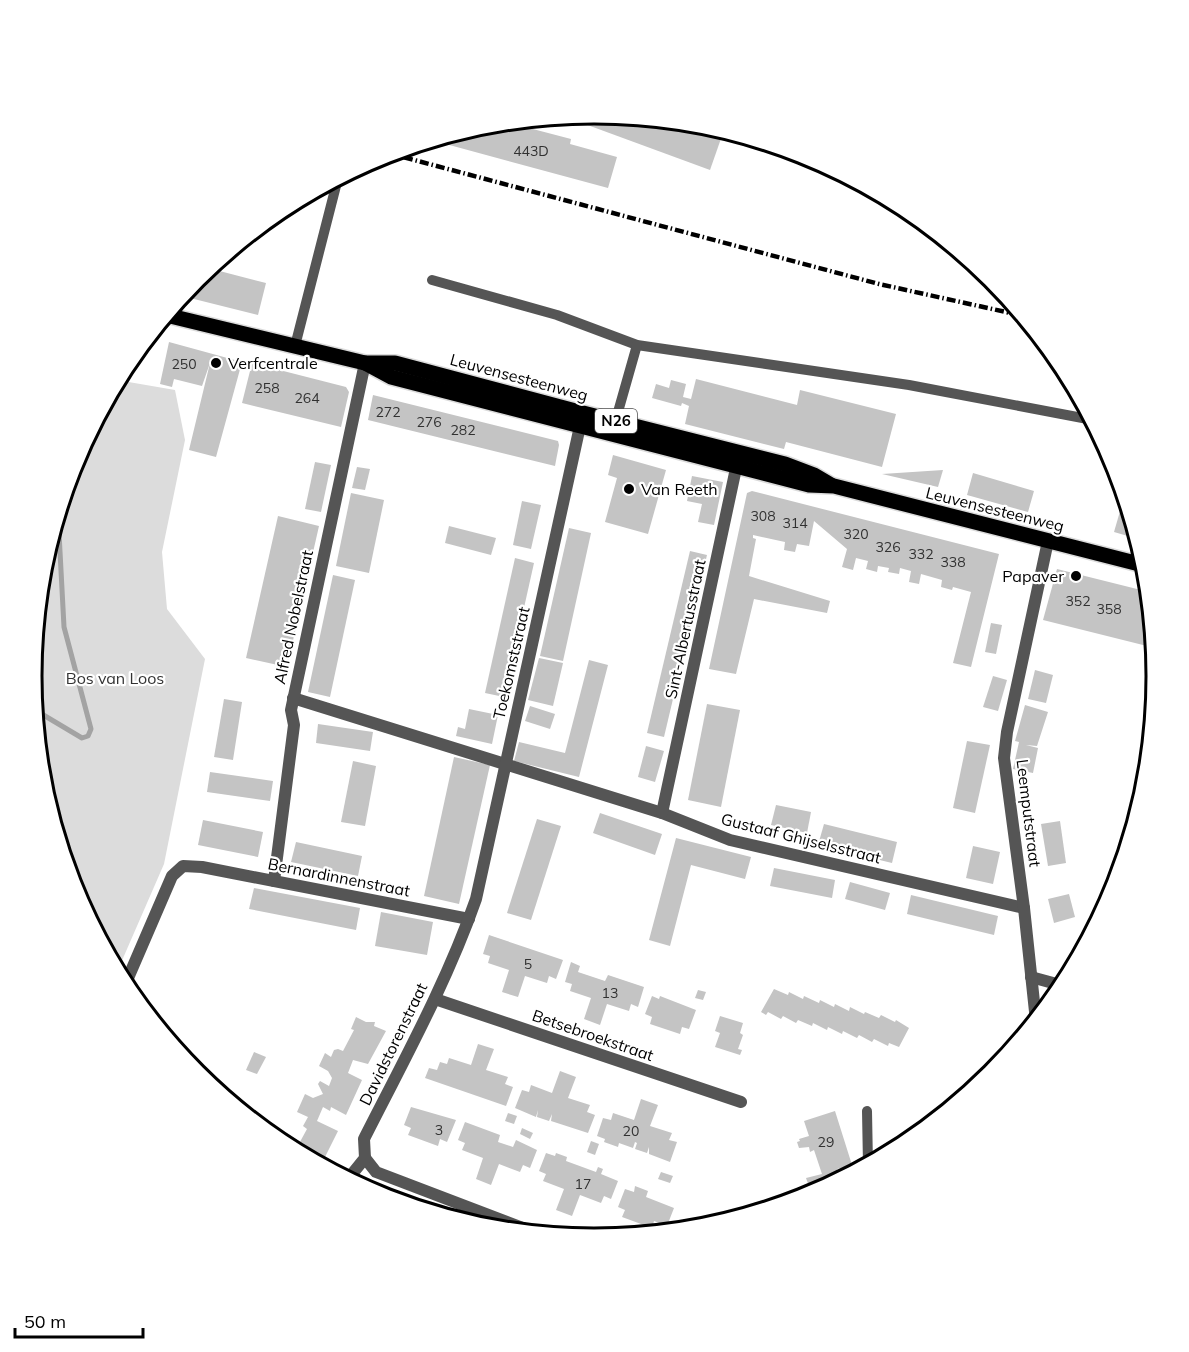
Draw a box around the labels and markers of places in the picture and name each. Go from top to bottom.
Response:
place label: Verfcentrale [228,353,318,373]
marker: Verfcentrale [209,356,223,370]
place label: Van Reeth [641,479,718,499]
marker: Van Reeth [622,482,636,496]
place label: Papaver [1002,566,1064,586]
marker: Papaver [1069,569,1083,583]

